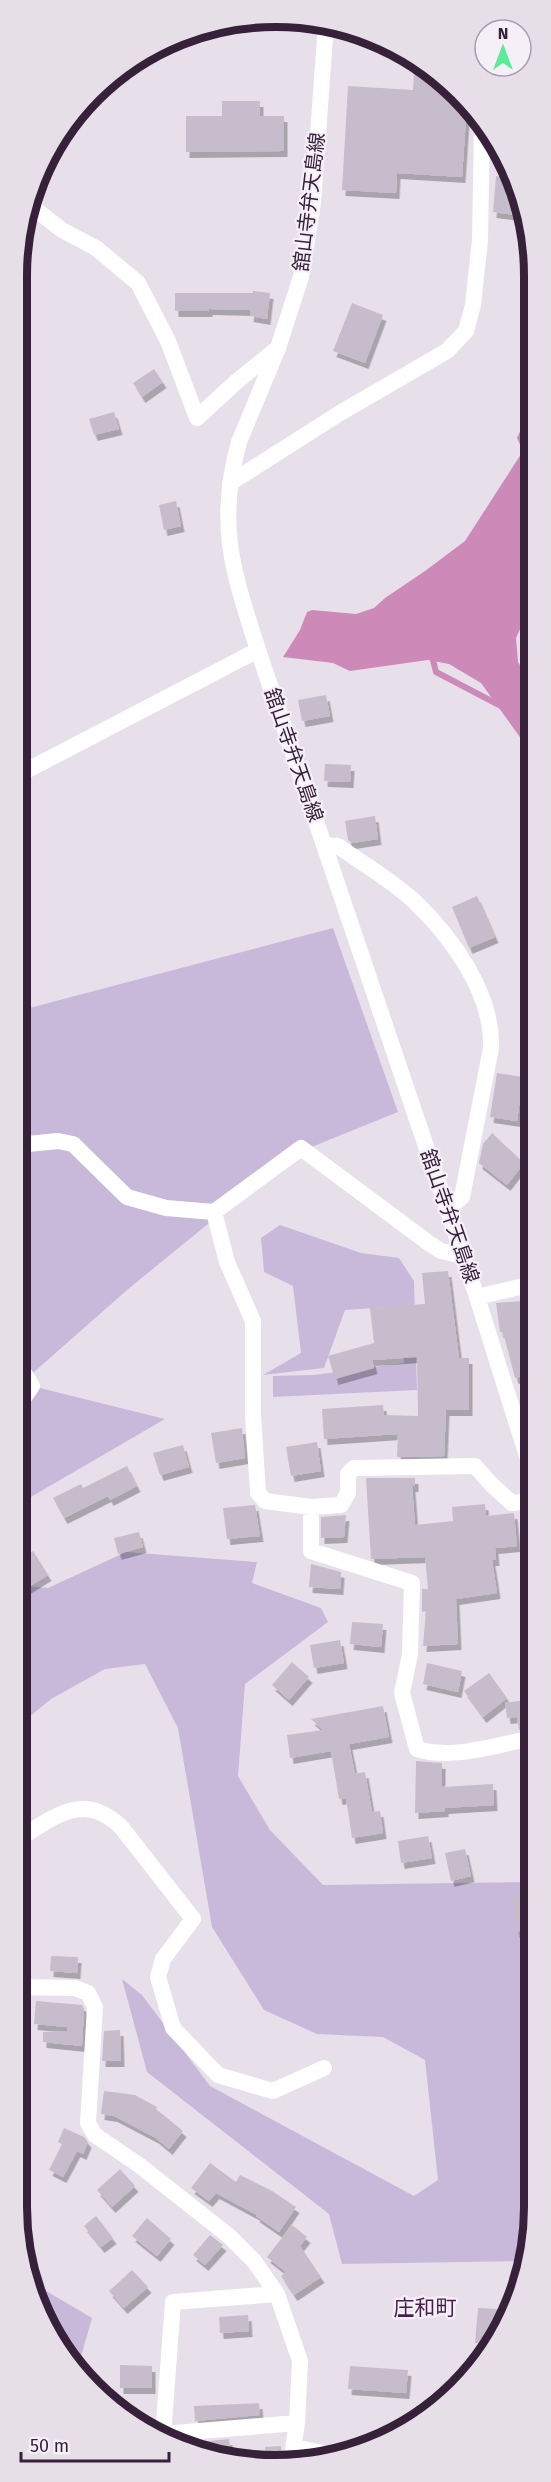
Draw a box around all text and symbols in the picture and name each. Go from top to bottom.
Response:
north arrow [473,18,533,78]
text: N [498,24,508,43]
street label: 舘山寺弁天島線 [289,131,329,273]
street label: 舘山寺弁天島線 [260,685,328,825]
street label: 舘山寺弁天島線 [416,1146,484,1286]
district label: 庄和町 [394,2295,457,2321]
scale bar [21,2425,170,2463]
text: 50 m [30,2435,69,2457]

